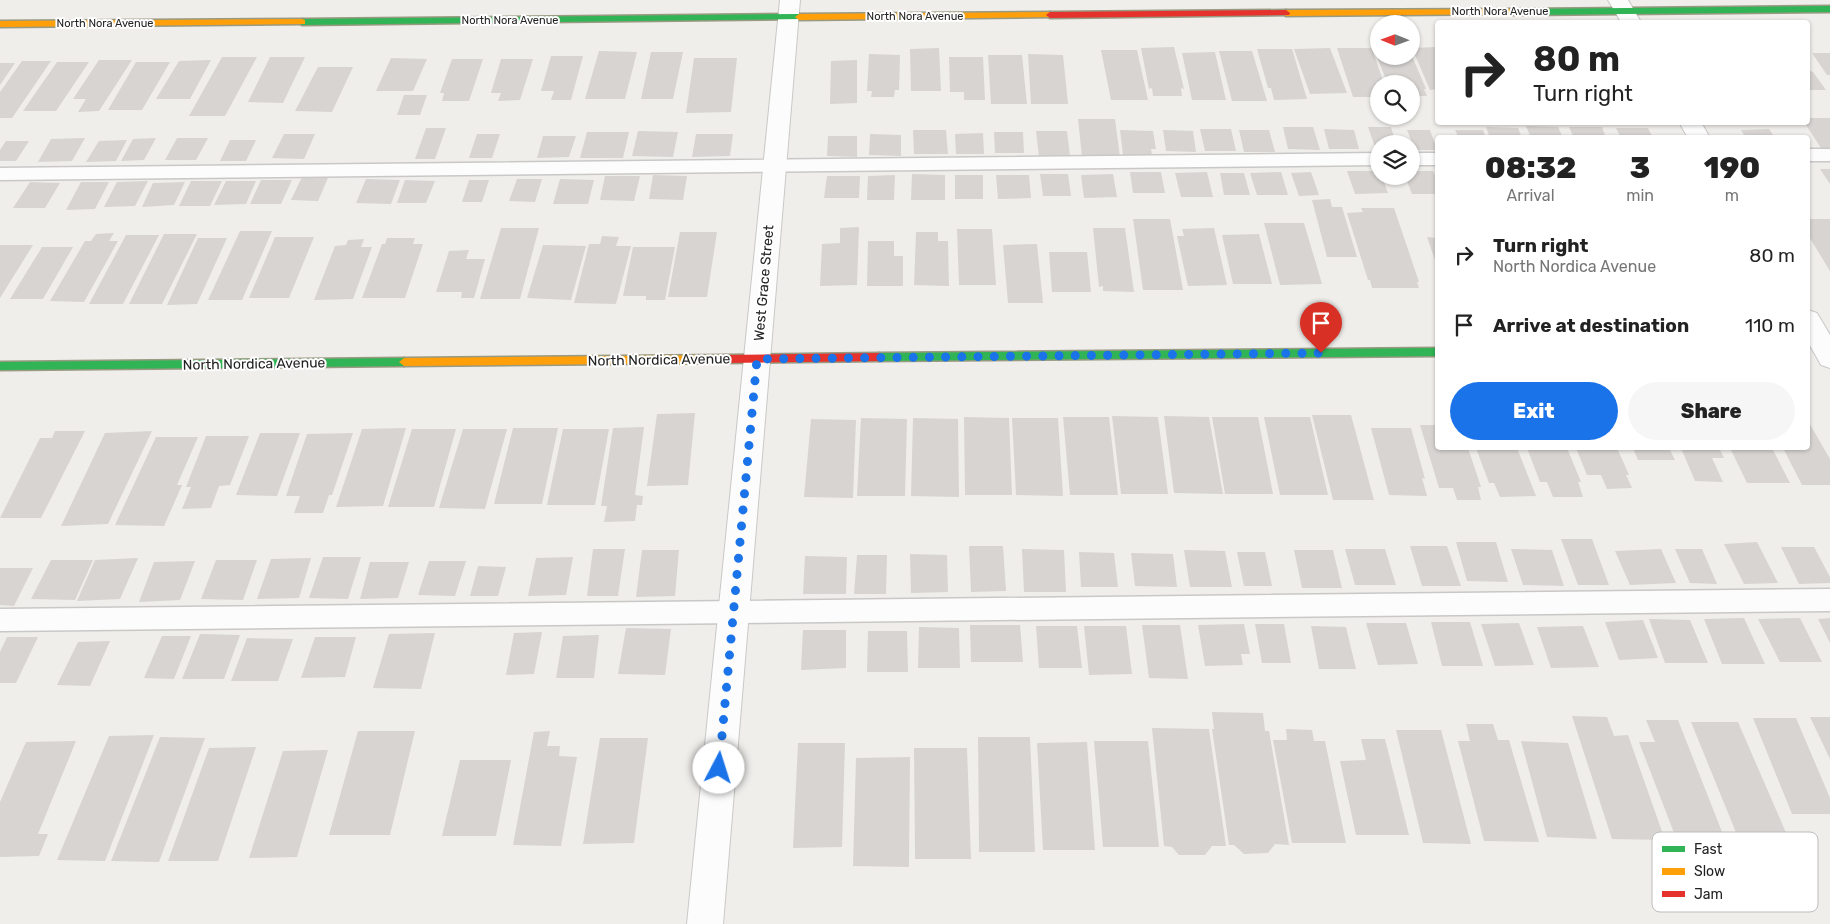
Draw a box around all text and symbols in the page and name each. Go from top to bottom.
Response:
street label: North Nora Avenue [1452,5,1548,18]
street label: North Nora Avenue [867,10,963,23]
street label: North Nora Avenue [462,14,558,27]
north arrow [1370,15,1420,65]
map controls [1370,15,1420,185]
street label: North Nora Avenue [57,17,153,30]
text: 80 m [1533,38,1620,80]
icon: right [1450,40,1515,105]
button: search [1370,75,1420,125]
text: Turn right [1533,80,1633,107]
button: layers [1370,135,1420,185]
text: 08:32 [1485,150,1577,186]
text: 3 [1630,150,1650,186]
text: 190 [1704,150,1760,186]
text: Arrival [1507,186,1555,205]
text: min [1626,186,1654,205]
text: m [1725,186,1739,205]
street label: West Grace Street [750,224,778,342]
text: Turn right [1493,234,1588,257]
icon: right [1450,241,1478,269]
text: 80 m [1749,244,1795,267]
text: North Nordica Avenue [1493,257,1656,276]
pin [1300,302,1342,353]
icon: arrive [1307,309,1335,337]
icon: arrive [1450,311,1478,339]
text: Arrive at destination [1493,314,1689,337]
text: 110 m [1745,314,1795,337]
street label: North Nordica Avenue [587,350,731,370]
street label: North Nordica Avenue [182,354,326,374]
button: Exit [1450,382,1618,440]
button: Share [1628,382,1795,440]
position arrow [692,741,744,793]
legend [1652,832,1818,912]
text: Fast [1694,841,1723,858]
text: Slow [1694,863,1725,880]
text: Jam [1694,886,1723,903]

